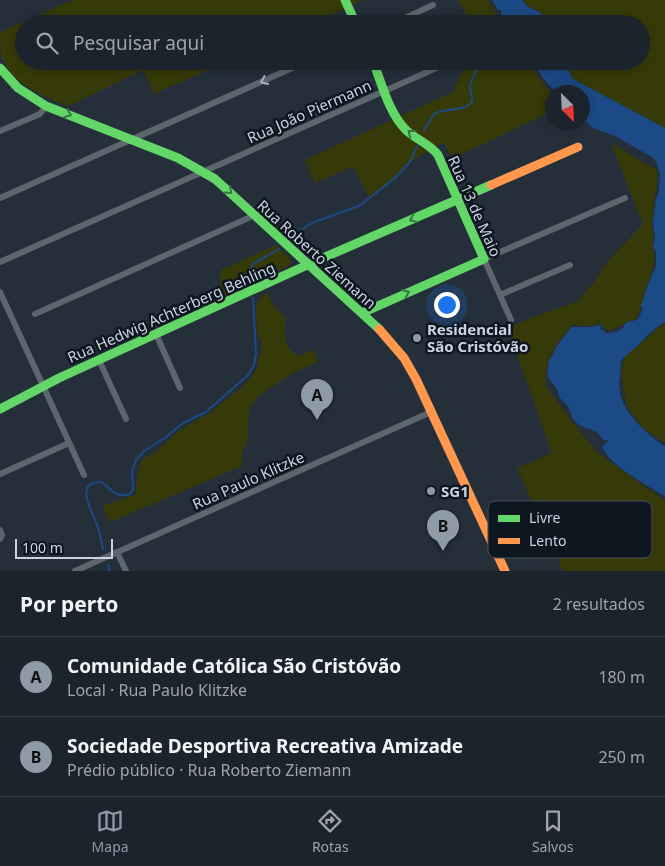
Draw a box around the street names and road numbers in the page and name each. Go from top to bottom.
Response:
street label: Rua João Piermann [244,75,374,147]
street label: Rua 13 de Maio [444,152,506,260]
street label: Rua Roberto Ziemann [253,195,381,313]
street label: Rua Hedwig Achterberg Behling [64,257,278,367]
street label: Rua Paulo Klitzke [189,446,307,514]

